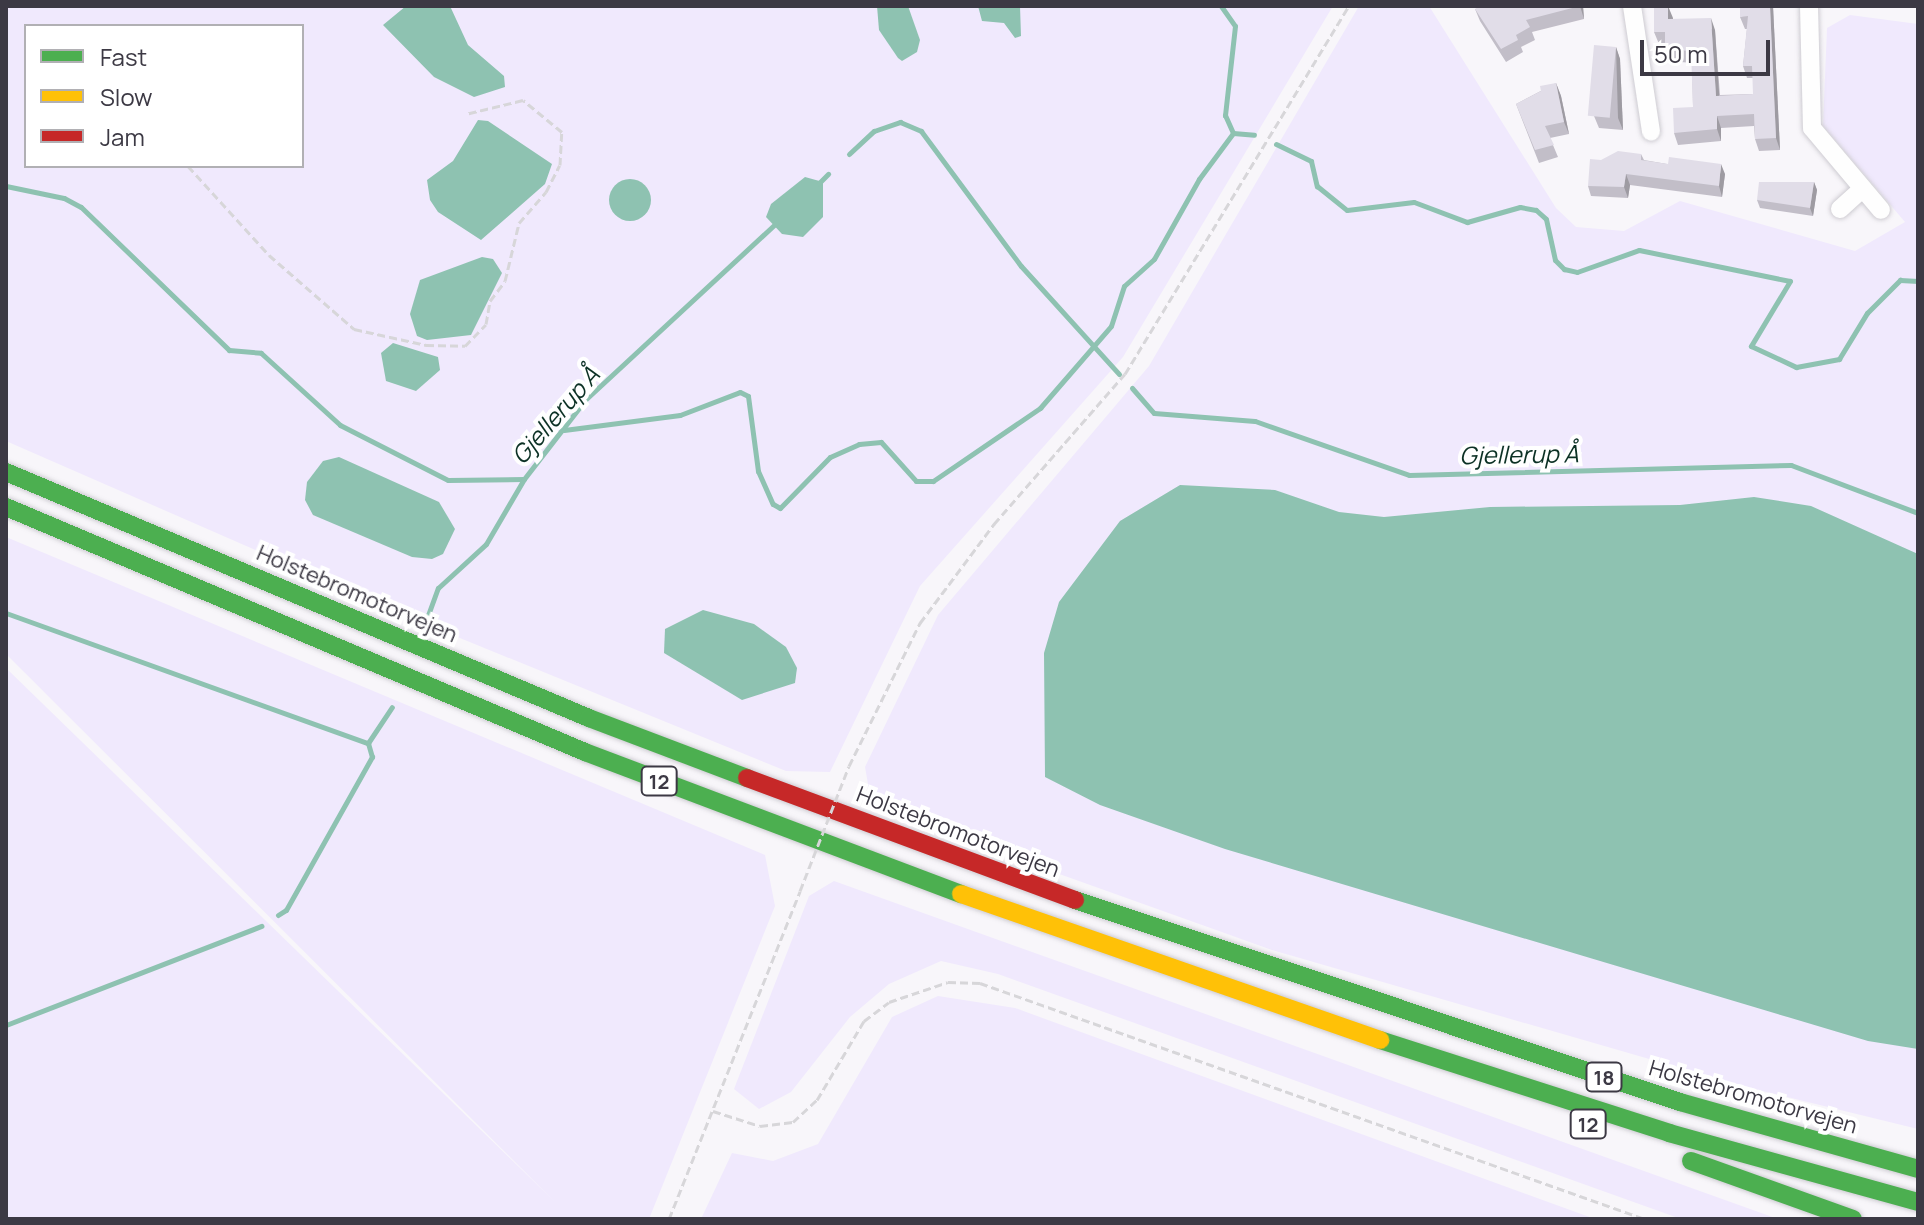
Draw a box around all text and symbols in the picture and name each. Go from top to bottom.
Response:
legend [24,24,304,168]
scale bar [1644,24,1774,74]
text: 50 m [1654,37,1708,70]
text: Fast [100,40,147,73]
text: Slow [100,80,153,113]
text: Jam [100,120,145,153]
water label: Gjellerup Å [505,361,605,469]
water label: Gjellerup Å [1459,439,1579,469]
street label: Holstebromotorvejen [253,540,461,648]
road number: 12 [639,765,679,797]
street label: Holstebromotorvejen [853,781,1063,883]
street label: Holstebromotorvejen [1646,1055,1860,1139]
road number: 18 [1584,1061,1624,1093]
road number: 12 [1568,1108,1608,1140]

